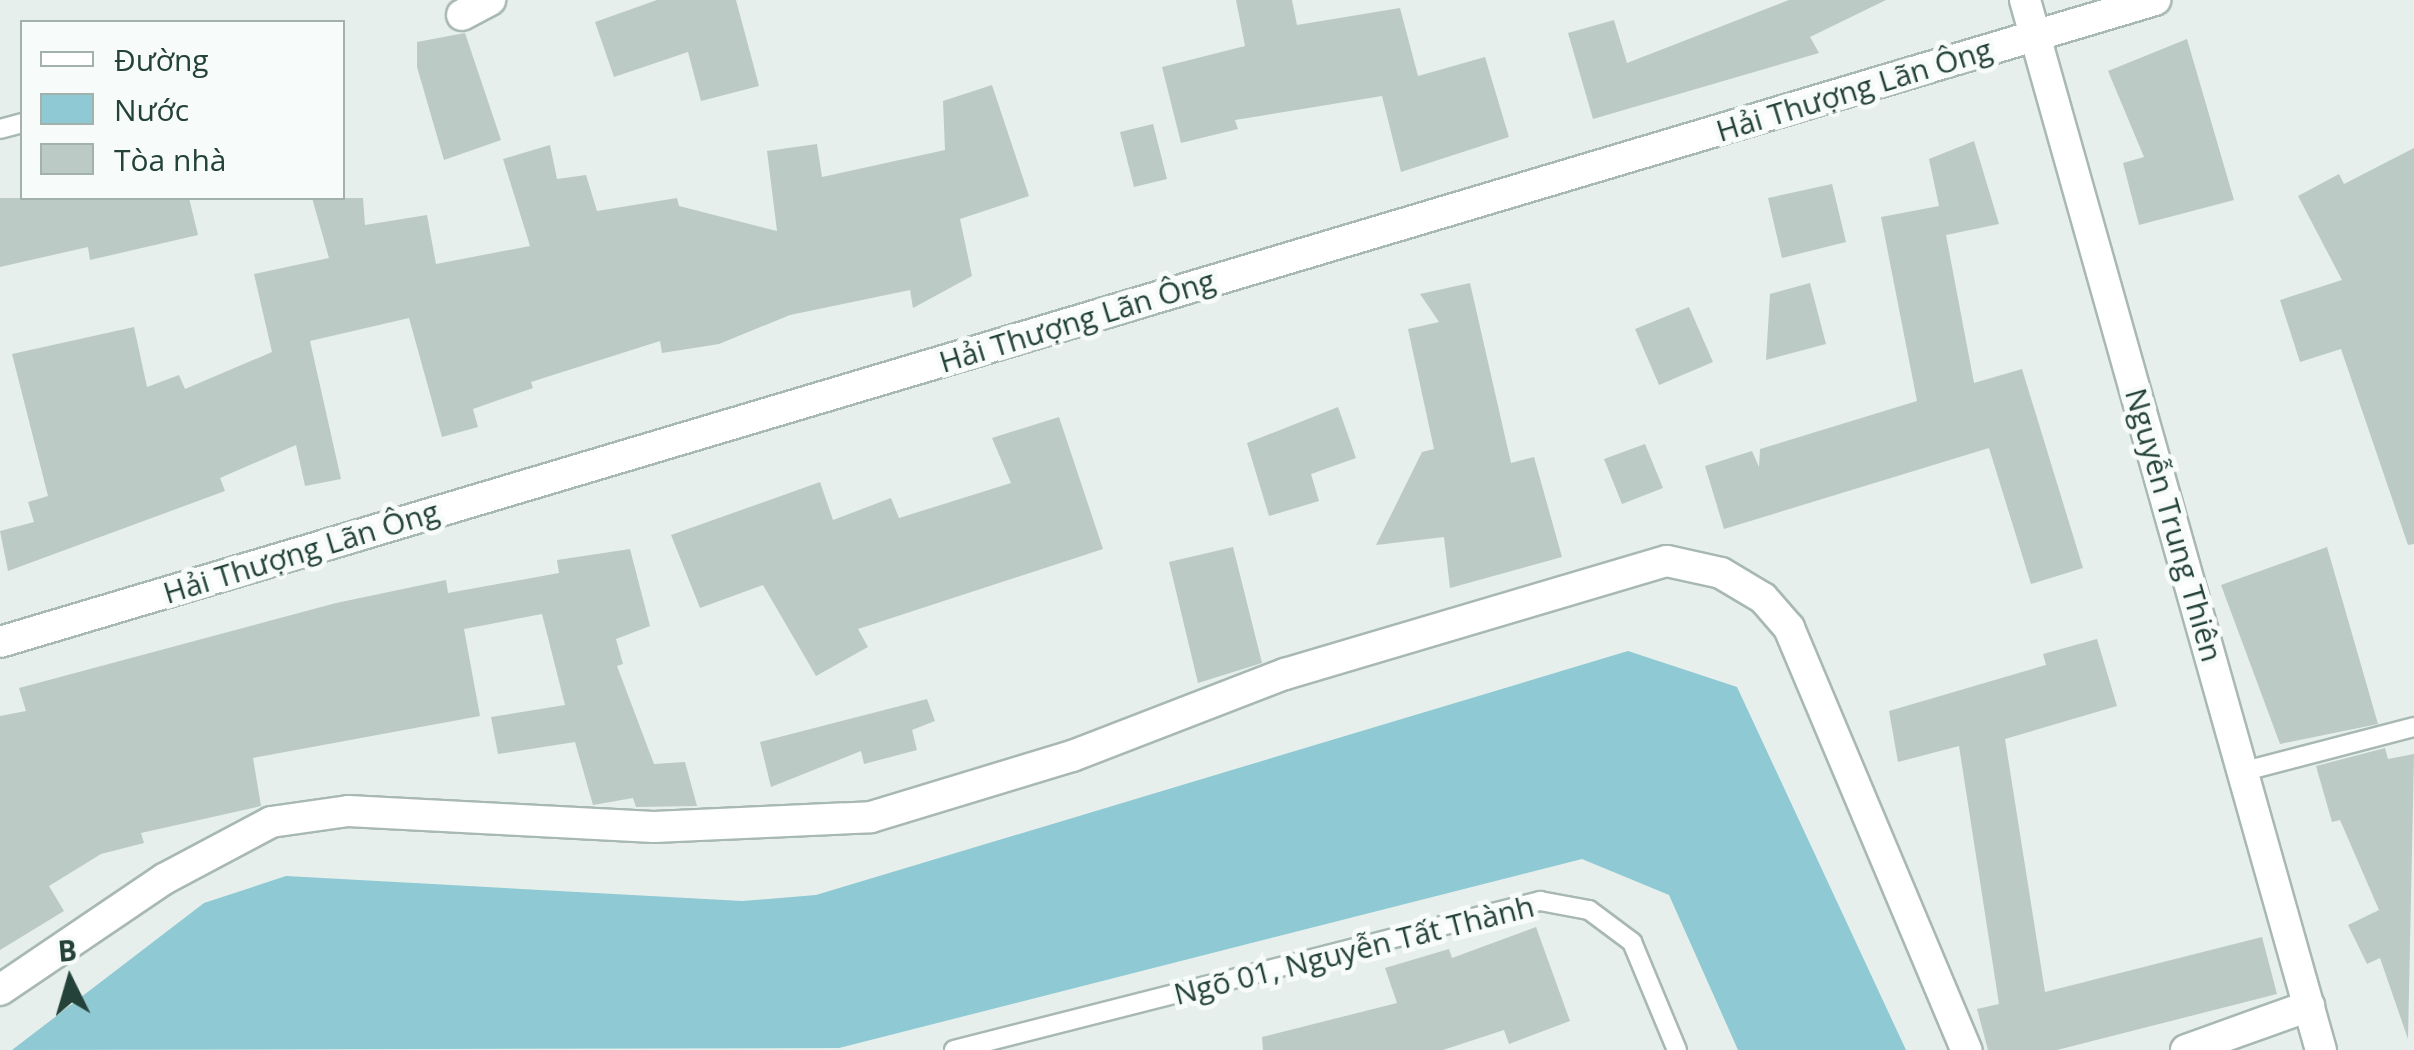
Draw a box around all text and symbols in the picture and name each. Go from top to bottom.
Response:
legend [20,20,345,200]
street label: Hải Thượng Lãn Ông [1712,31,1996,149]
text: Đường [114,39,209,80]
text: Nước [114,89,189,130]
text: Tòa nhà [114,139,227,180]
street label: Hải Thượng Lãn Ông [935,262,1219,380]
street label: Nguyễn Trung Thiên [2118,384,2230,666]
street label: Hải Thượng Lãn Ông [159,493,443,611]
street label: Ngõ 01, Nguyễn Tất Thành [1170,888,1538,1012]
north arrow [20,930,120,1030]
text: B [56,930,78,970]

